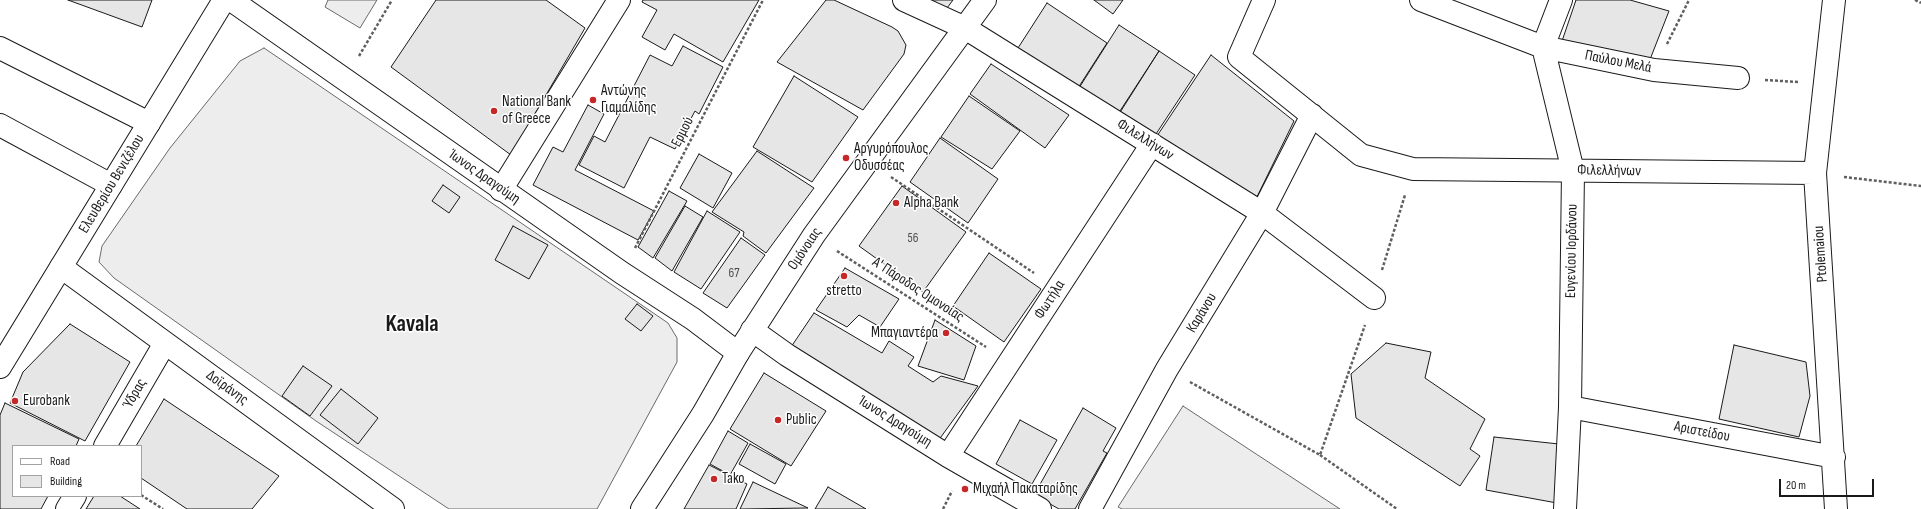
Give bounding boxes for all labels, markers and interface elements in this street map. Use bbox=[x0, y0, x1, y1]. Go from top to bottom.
street label: Παύλου Μελά bbox=[1583, 47, 1653, 77]
place label: Αντώνης Γιαμαλίδης bbox=[601, 82, 656, 117]
place label: National Bank of Greece bbox=[502, 93, 571, 128]
marker: Αντώνης Γιαμαλίδης bbox=[588, 95, 598, 105]
marker: National Bank of Greece bbox=[489, 106, 499, 116]
street label: Ερμού bbox=[668, 114, 698, 150]
street label: Φιλελλήνων bbox=[1113, 115, 1177, 165]
street label: Ελευθερίου Βενιζέλου bbox=[75, 131, 149, 237]
place label: Αργυρόπουλος Οδυσσέας bbox=[854, 140, 928, 175]
street label: Ίωνος Δραγούμη bbox=[445, 146, 523, 208]
marker: Αργυρόπουλος Οδυσσέας bbox=[841, 153, 851, 163]
street label: Φιλελλήνων bbox=[1577, 161, 1641, 181]
place label: Alpha Bank bbox=[904, 194, 959, 212]
marker: Alpha Bank bbox=[891, 198, 901, 208]
street label: Ευγενίου Ιορδάνου bbox=[1562, 204, 1582, 298]
street label: Ομόνοιας bbox=[784, 224, 826, 274]
street label: Ptolemaiou bbox=[1810, 225, 1832, 283]
house number: 56 bbox=[908, 231, 918, 247]
street label: Α' Πάροδος Ομονοίας bbox=[869, 254, 967, 326]
house number: 67 bbox=[729, 266, 739, 282]
marker: stretto bbox=[839, 271, 849, 281]
street label: Φωτήλα bbox=[1031, 277, 1069, 323]
place label: stretto bbox=[826, 282, 862, 300]
street label: Καράνου bbox=[1183, 290, 1221, 336]
district label: Kavala bbox=[385, 311, 439, 339]
place label: Μπαγιαντέρα bbox=[871, 324, 938, 342]
marker: Μπαγιαντέρα bbox=[941, 328, 951, 338]
street label: Δοϊράνης bbox=[202, 367, 252, 409]
street label: Ύδρας bbox=[119, 376, 151, 412]
place label: Eurobank bbox=[23, 392, 70, 410]
street label: Ίωνος Δραγούμη bbox=[855, 392, 935, 452]
marker: Eurobank bbox=[10, 396, 20, 406]
place label: Public bbox=[786, 411, 817, 429]
marker: Public bbox=[773, 415, 783, 425]
street label: Αριστείδου bbox=[1673, 418, 1731, 446]
legend bbox=[12, 445, 142, 497]
text: Road bbox=[50, 454, 70, 469]
place label: Tako bbox=[722, 470, 745, 488]
scale bar bbox=[1781, 471, 1876, 497]
text: Building bbox=[50, 474, 82, 489]
marker: Tako bbox=[709, 474, 719, 484]
text: 20 m bbox=[1786, 478, 1806, 493]
place label: Μιχαήλ Πακαταρίδης bbox=[973, 480, 1078, 498]
marker: Μιχαήλ Πακαταρίδης bbox=[960, 484, 970, 494]

